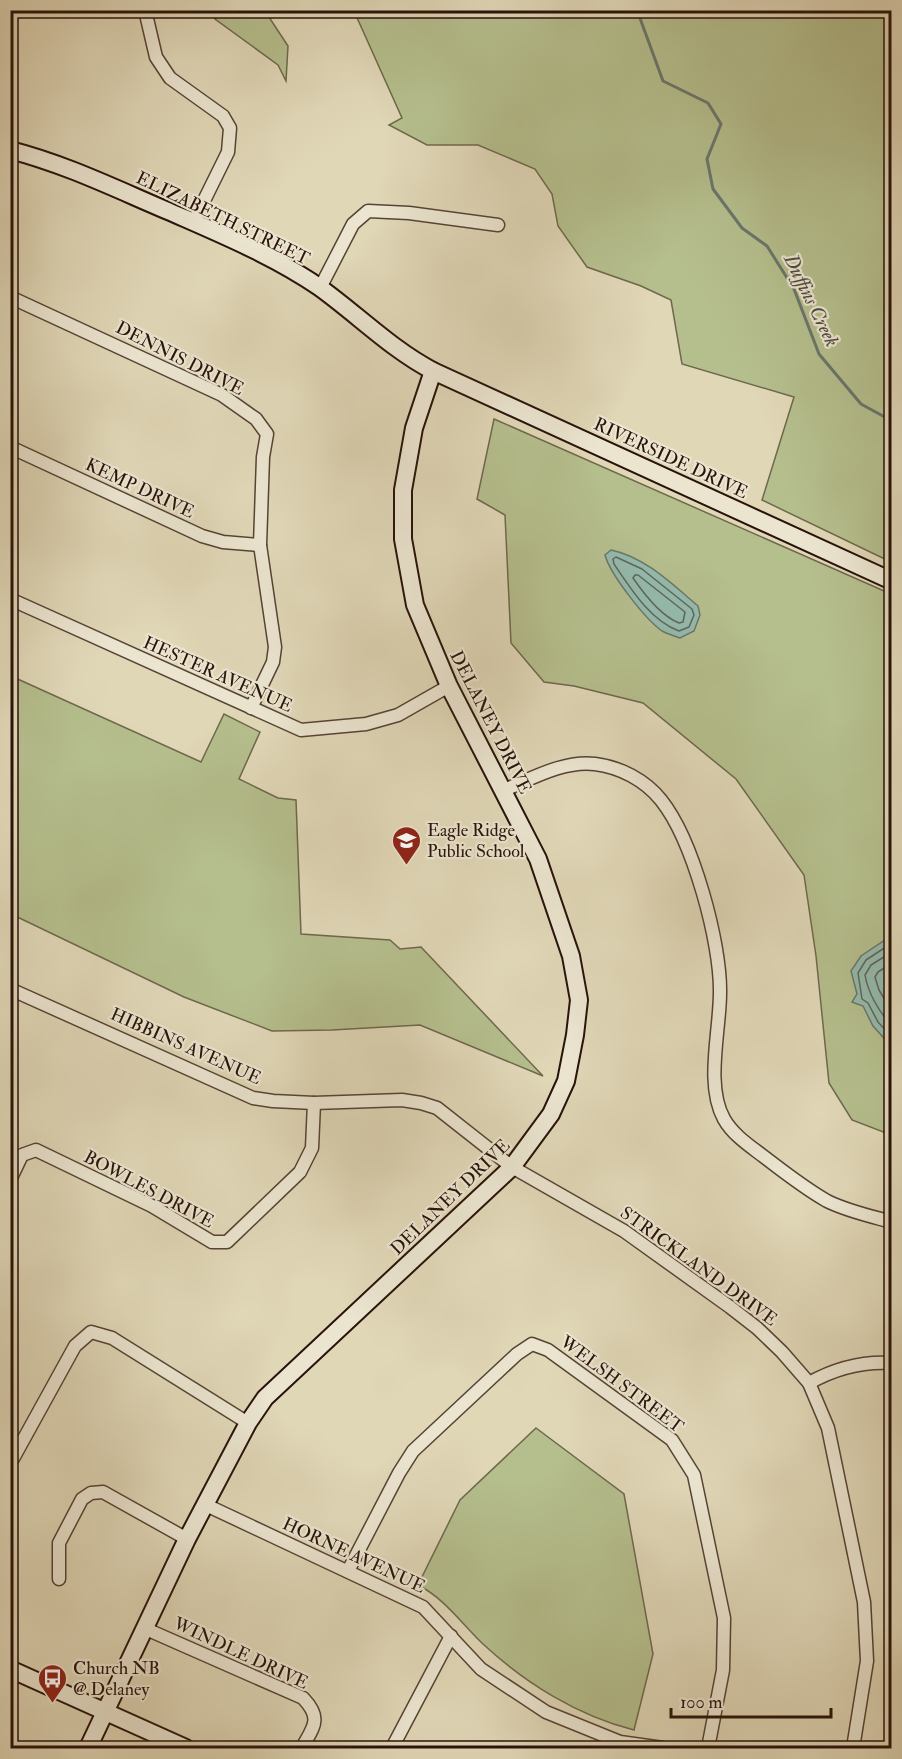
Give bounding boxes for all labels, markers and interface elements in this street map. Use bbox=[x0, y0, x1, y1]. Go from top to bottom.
street label: ELIZABETH STREET bbox=[132, 166, 314, 271]
water label: Duffins Creek bbox=[778, 249, 845, 351]
street label: DENNIS DRIVE bbox=[112, 316, 248, 401]
street label: RIVERSIDE DRIVE bbox=[590, 413, 752, 504]
street label: KEMP DRIVE bbox=[82, 453, 198, 524]
street label: HESTER AVENUE bbox=[140, 631, 296, 718]
street label: DELANEY DRIVE bbox=[444, 647, 537, 798]
place label: Eagle Ridge Public School bbox=[427, 819, 525, 863]
school or university icon: Eagle Ridge Public School bbox=[390, 824, 422, 866]
street label: HIBBINS AVENUE bbox=[107, 1003, 265, 1090]
street label: DELANEY DRIVE bbox=[386, 1134, 515, 1260]
street label: BOWLES DRIVE bbox=[80, 1145, 218, 1233]
street label: STRICKLAND DRIVE bbox=[616, 1202, 782, 1331]
street label: WELSH STREET bbox=[555, 1330, 688, 1439]
street label: HORNE AVENUE bbox=[279, 1512, 429, 1599]
street label: WINDLE DRIVE bbox=[169, 1612, 312, 1695]
place label: Church NB @ Delaney bbox=[73, 1657, 160, 1701]
bus stop icon: Church NB @ Delaney bbox=[36, 1662, 68, 1704]
scale bar bbox=[671, 1681, 832, 1719]
text: 100 m bbox=[680, 1691, 723, 1714]

